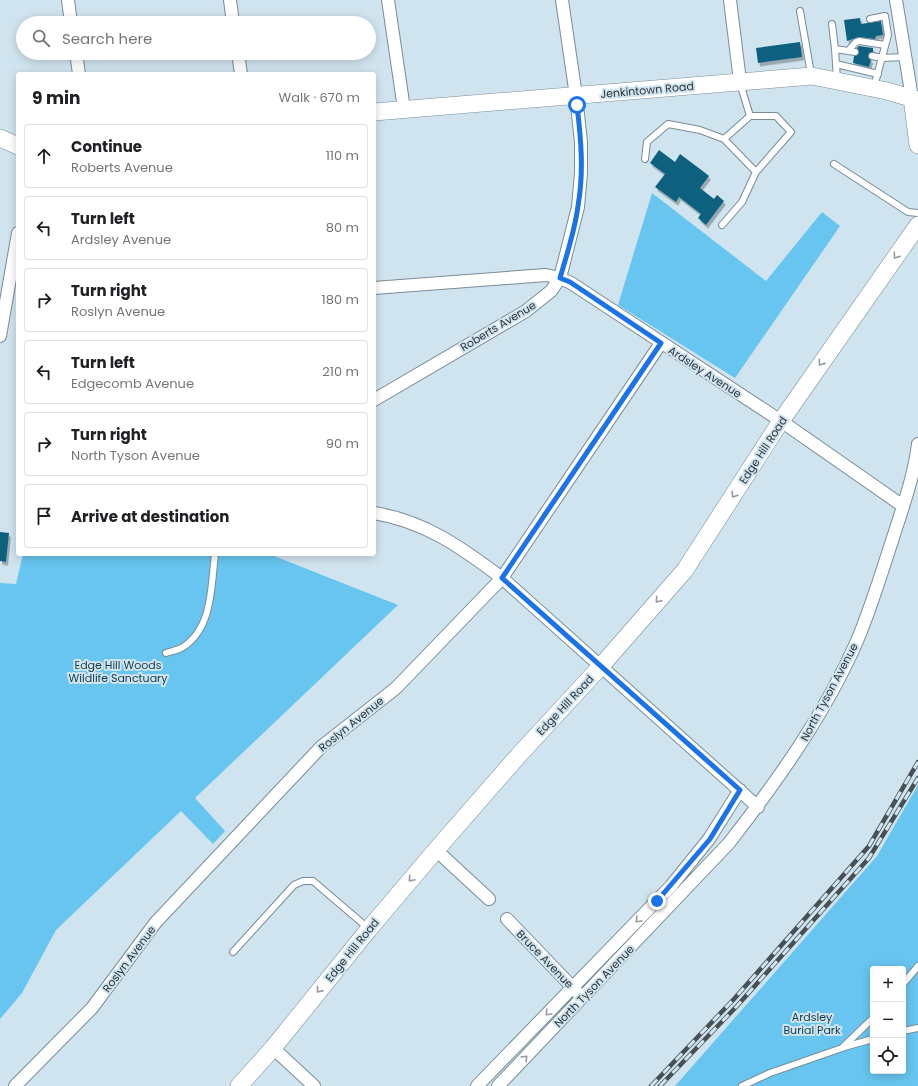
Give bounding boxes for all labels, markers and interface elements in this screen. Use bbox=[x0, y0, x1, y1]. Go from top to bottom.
search box bbox=[16, 16, 376, 60]
icon: search bbox=[30, 27, 52, 49]
text: Search here bbox=[62, 28, 152, 49]
street label: Jenkintown Road bbox=[600, 78, 694, 102]
text: 9 min bbox=[32, 86, 81, 110]
text: Walk · 670 m bbox=[279, 88, 360, 107]
route start bbox=[568, 96, 586, 114]
text: Continue bbox=[71, 136, 142, 157]
icon: ahead bbox=[33, 145, 55, 167]
text: 110 m bbox=[326, 146, 359, 165]
text: Roberts Avenue bbox=[71, 158, 173, 177]
text: Turn left bbox=[71, 208, 135, 229]
icon: left bbox=[33, 217, 55, 239]
text: 80 m bbox=[326, 218, 359, 237]
text: Ardsley Avenue bbox=[71, 230, 171, 249]
one-way arrow bbox=[894, 252, 901, 259]
text: Turn right bbox=[71, 280, 147, 301]
icon: right bbox=[33, 289, 55, 311]
text: 180 m bbox=[322, 290, 359, 309]
street label: Roberts Avenue bbox=[457, 297, 539, 355]
text: Roslyn Avenue bbox=[71, 302, 165, 321]
street label: Ardsley Avenue bbox=[665, 342, 745, 402]
text: Turn left bbox=[71, 352, 135, 373]
one-way arrow bbox=[819, 359, 826, 366]
icon: left bbox=[33, 361, 55, 383]
text: 210 m bbox=[322, 362, 359, 381]
text: Edgecomb Avenue bbox=[71, 374, 194, 393]
street label: Edge Hill Road bbox=[735, 413, 791, 487]
text: Turn right bbox=[71, 424, 147, 445]
icon: right bbox=[33, 433, 55, 455]
text: 90 m bbox=[326, 434, 359, 453]
text: North Tyson Avenue bbox=[71, 446, 200, 465]
one-way arrow bbox=[731, 490, 738, 497]
icon: arrive bbox=[33, 505, 55, 527]
text: Arrive at destination bbox=[71, 506, 229, 527]
one-way arrow bbox=[656, 596, 663, 603]
street label: North Tyson Avenue bbox=[796, 640, 862, 744]
park label: Edge Hill Woods Wildlife Sanctuary bbox=[69, 657, 168, 686]
street label: Edge Hill Road bbox=[533, 671, 597, 739]
street label: Roslyn Avenue bbox=[315, 693, 387, 755]
one-way arrow bbox=[409, 875, 416, 882]
route end bbox=[648, 892, 666, 910]
street label: Edge Hill Road bbox=[321, 915, 383, 985]
one-way arrow bbox=[635, 915, 643, 923]
street label: Roslyn Avenue bbox=[99, 922, 159, 996]
street label: Bruce Avenue bbox=[513, 926, 577, 992]
street label: North Tyson Avenue bbox=[550, 941, 638, 1031]
map controls bbox=[870, 966, 906, 1074]
button: + bbox=[870, 966, 906, 1002]
one-way arrow bbox=[317, 986, 324, 993]
button: − bbox=[870, 1002, 906, 1038]
one-way arrow bbox=[545, 1008, 553, 1016]
park label: Ardsley Burial Park bbox=[783, 1009, 841, 1038]
button: locate bbox=[870, 1038, 906, 1074]
one-way arrow bbox=[520, 1055, 528, 1063]

